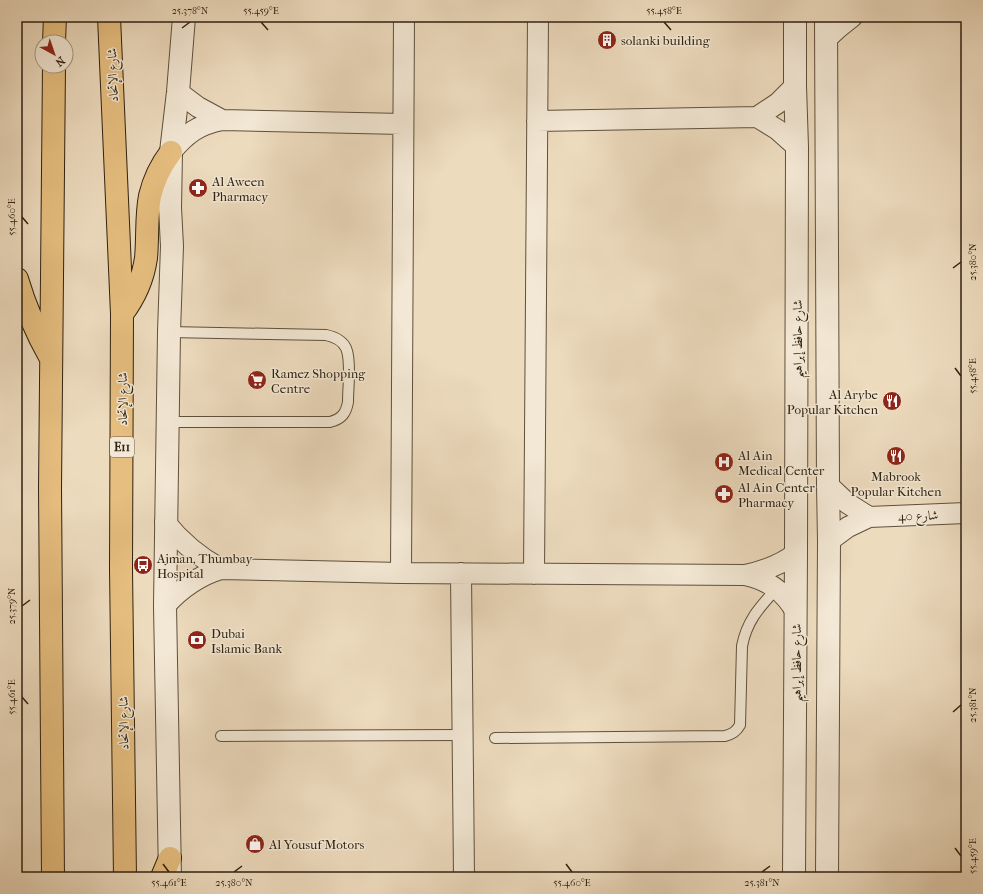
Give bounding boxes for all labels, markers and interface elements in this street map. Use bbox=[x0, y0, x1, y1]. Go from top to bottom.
text: 25.378°N bbox=[172, 5, 209, 17]
text: 55.459°E bbox=[243, 5, 279, 17]
text: 55.458°E bbox=[646, 5, 682, 17]
building icon: solanki building bbox=[596, 29, 618, 51]
place label: solanki building bbox=[621, 33, 711, 48]
north arrow bbox=[34, 34, 74, 74]
street label: شارع الإتحاد bbox=[104, 48, 125, 102]
text: N bbox=[52, 54, 67, 69]
place label: Al Aween Pharmacy bbox=[211, 174, 269, 204]
pharmacy icon: Al Aween Pharmacy bbox=[187, 177, 209, 199]
text: 55.460°E bbox=[6, 198, 18, 236]
text: 25.380°N bbox=[967, 243, 979, 281]
street label: شارع حافظ إبراهيم bbox=[790, 300, 811, 378]
text: 55.458°E bbox=[967, 358, 979, 394]
place label: Ramez Shopping Centre bbox=[271, 366, 366, 396]
supermarket icon: Ramez Shopping Centre bbox=[246, 369, 268, 391]
street label: شارع الإتحاد bbox=[115, 372, 134, 426]
place label: Al Arybe Popular Kitchen bbox=[787, 387, 879, 417]
restaurant icon: Al Arybe Popular Kitchen bbox=[881, 390, 903, 412]
road number: E11 bbox=[110, 437, 134, 457]
restaurant icon: Mabrook Popular Kitchen bbox=[885, 445, 907, 467]
place label: Al Ain Medical Center bbox=[737, 448, 825, 478]
hospital icon: Al Ain Medical Center bbox=[713, 451, 735, 473]
place label: Mabrook Popular Kitchen bbox=[850, 469, 942, 499]
place label: Al Ain Center Pharmacy bbox=[737, 480, 815, 510]
pharmacy icon: Al Ain Center Pharmacy bbox=[713, 483, 735, 505]
street label: شارع 40 bbox=[898, 507, 939, 528]
place label: Ajman, Thumbay Hospital bbox=[156, 551, 253, 581]
bus stop icon: Ajman, Thumbay Hospital bbox=[132, 554, 154, 576]
text: 25.379°N bbox=[6, 587, 18, 624]
street label: شارع حافظ إبراهيم bbox=[789, 624, 810, 702]
place label: Dubai Islamic Bank bbox=[211, 626, 283, 656]
bank icon: Dubai Islamic Bank bbox=[186, 629, 208, 651]
text: 55.461°E bbox=[6, 679, 18, 715]
text: 25.381°N bbox=[967, 687, 979, 723]
street label: شارع الإتحاد bbox=[116, 696, 135, 750]
shop icon: Al Yousuf Motors bbox=[244, 833, 266, 855]
place label: Al Yousuf Motors bbox=[268, 837, 364, 852]
text: 55.459°E bbox=[967, 838, 979, 874]
text: 55.461°E bbox=[151, 877, 187, 889]
text: 25.380°N bbox=[215, 877, 253, 889]
text: 55.460°E bbox=[553, 877, 591, 889]
text: 25.381°N bbox=[744, 877, 780, 889]

